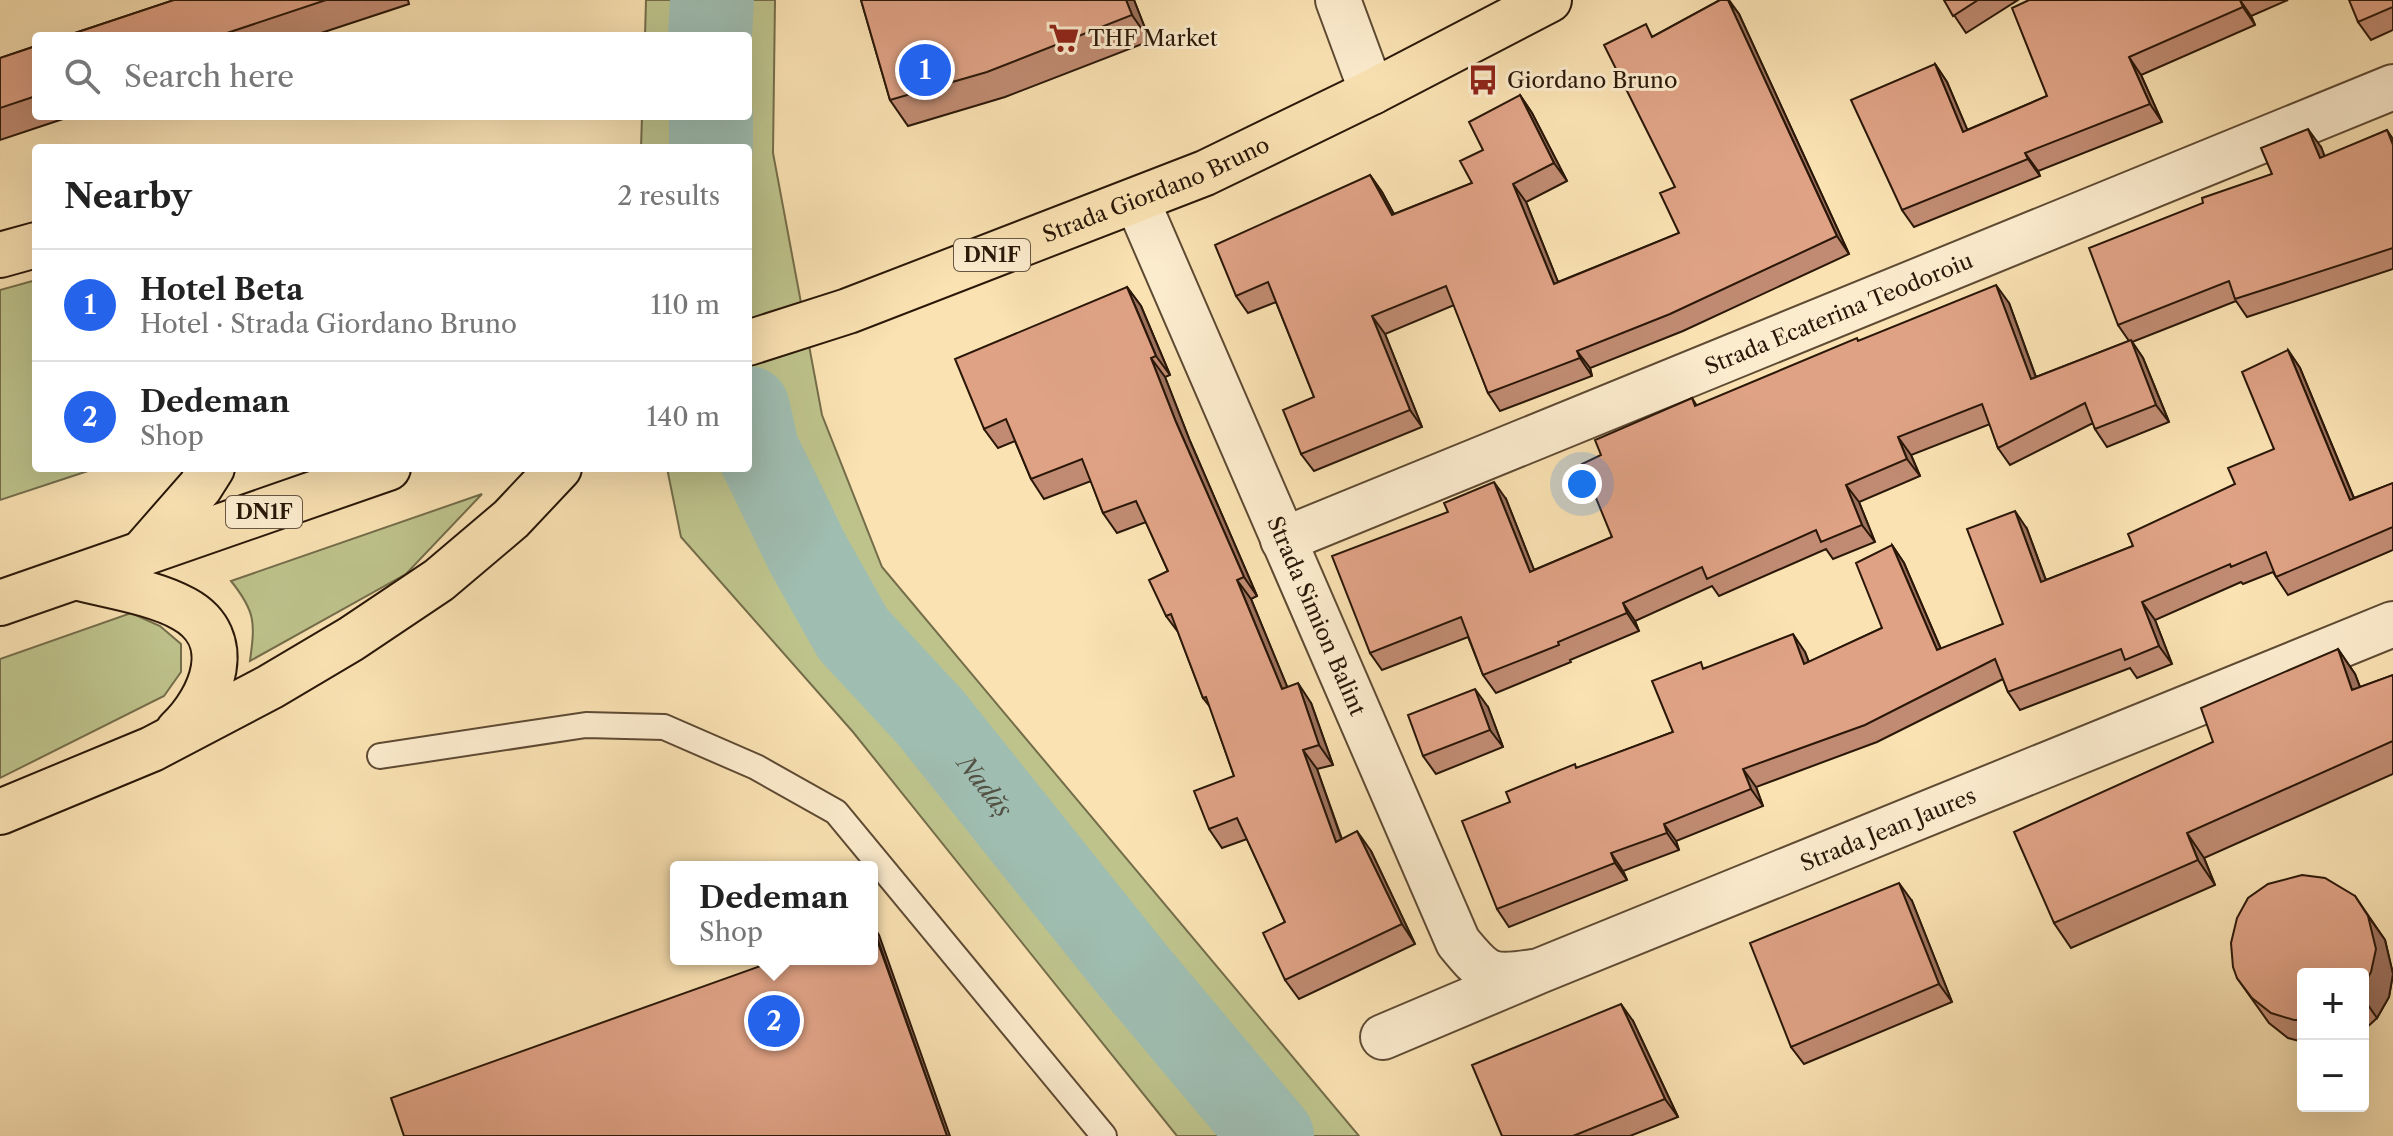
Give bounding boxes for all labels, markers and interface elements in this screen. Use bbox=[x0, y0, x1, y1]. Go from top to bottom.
supermarket icon: THF Market bbox=[1047, 21, 1081, 55]
place label: THF Market bbox=[1088, 25, 1218, 52]
search box bbox=[32, 32, 752, 120]
pin: 1 bbox=[899, 40, 951, 100]
icon: search bbox=[60, 54, 104, 98]
text: Search here bbox=[124, 58, 294, 95]
bus stop icon: Giordano Bruno bbox=[1466, 63, 1500, 97]
place label: Giordano Bruno bbox=[1507, 67, 1677, 94]
street label: Strada Giordano Bruno bbox=[1039, 130, 1274, 248]
text: Nearby bbox=[64, 175, 192, 217]
text: 2 results bbox=[617, 180, 720, 212]
road number: DN1F bbox=[954, 239, 1030, 271]
street label: Strada Ecaterina Teodoroiu bbox=[1701, 247, 1977, 380]
text: Hotel Beta bbox=[140, 271, 304, 308]
text: 1 bbox=[84, 289, 96, 321]
text: 110 m bbox=[651, 289, 720, 321]
text: Hotel · Strada Giordano Bruno bbox=[140, 308, 517, 340]
text: Dedeman bbox=[140, 383, 290, 420]
text: 2 bbox=[82, 401, 98, 433]
text: 140 m bbox=[646, 401, 720, 433]
text: Shop bbox=[140, 420, 204, 452]
your location bbox=[1562, 464, 1602, 504]
road number: DN1F bbox=[226, 496, 302, 528]
street label: Strada Simion Balint bbox=[1262, 512, 1372, 720]
water label: Nadăș bbox=[950, 748, 1019, 824]
street label: Strada Jean Jaures bbox=[1796, 782, 1980, 877]
popup bbox=[670, 861, 878, 965]
text: Dedeman bbox=[699, 879, 849, 916]
text: Shop bbox=[699, 916, 763, 948]
map controls bbox=[2297, 968, 2369, 1112]
button: + bbox=[2297, 968, 2369, 1040]
pin: 2 bbox=[748, 991, 800, 1051]
button: − bbox=[2297, 1040, 2369, 1112]

